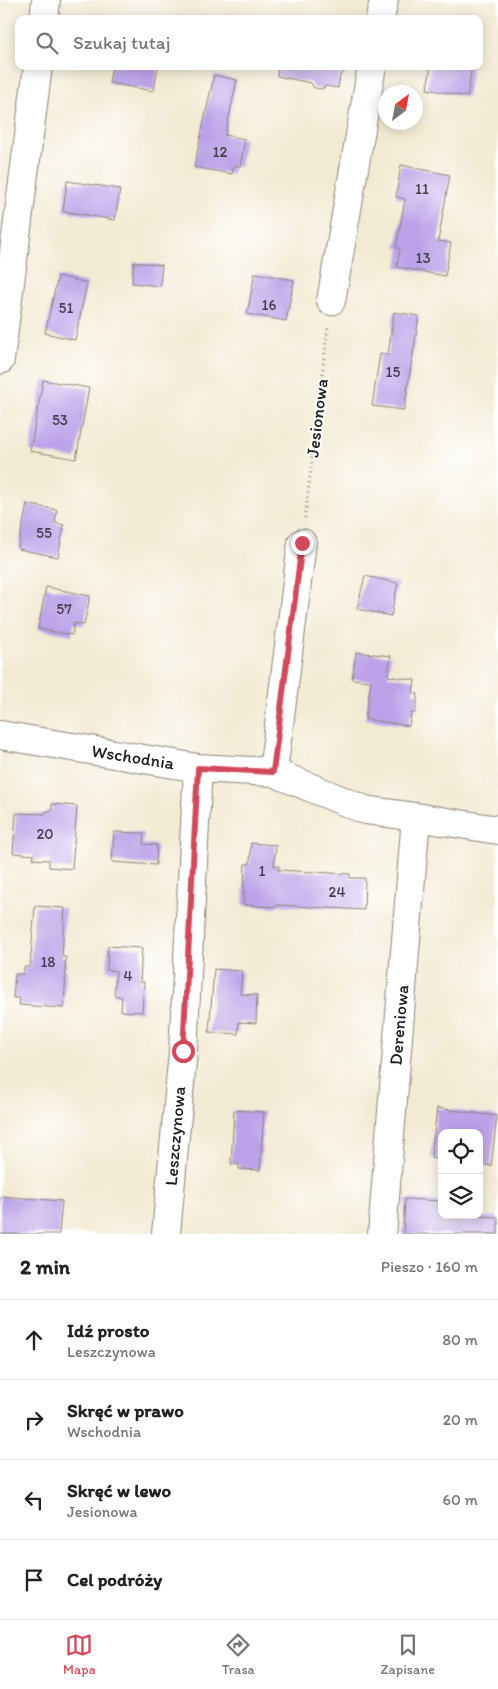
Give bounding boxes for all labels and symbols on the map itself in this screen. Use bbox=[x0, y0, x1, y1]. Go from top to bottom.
north arrow bbox=[378, 85, 423, 130]
house number: 12 bbox=[213, 143, 228, 161]
house number: 11 bbox=[415, 180, 429, 198]
house number: 13 bbox=[415, 249, 431, 267]
house number: 16 bbox=[262, 296, 277, 314]
house number: 51 bbox=[59, 299, 73, 317]
house number: 15 bbox=[386, 363, 401, 381]
street label: Jesionowa bbox=[301, 377, 333, 459]
house number: 53 bbox=[52, 411, 68, 429]
house number: 55 bbox=[36, 524, 52, 542]
route end bbox=[291, 532, 314, 555]
house number: 57 bbox=[56, 600, 72, 618]
street label: Wschodnia bbox=[90, 740, 177, 775]
house number: 20 bbox=[36, 825, 54, 843]
house number: 1 bbox=[259, 862, 266, 880]
house number: 24 bbox=[329, 883, 345, 901]
house number: 18 bbox=[40, 953, 56, 971]
house number: 4 bbox=[123, 967, 133, 985]
street label: Dereniowa bbox=[385, 984, 413, 1066]
route start bbox=[172, 1040, 195, 1063]
street label: Leszczynowa bbox=[160, 1085, 190, 1187]

